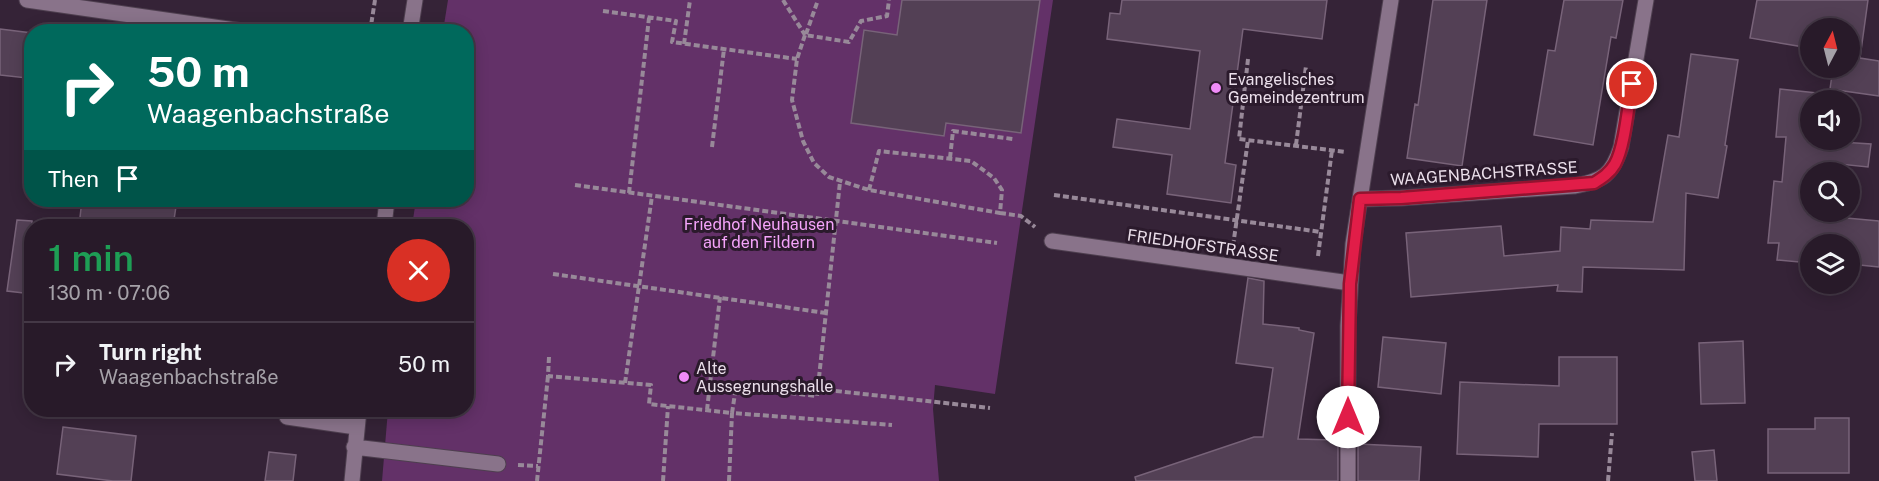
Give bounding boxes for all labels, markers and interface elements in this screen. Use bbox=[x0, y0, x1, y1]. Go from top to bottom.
north arrow bbox=[1800, 18, 1860, 78]
map controls bbox=[1800, 18, 1860, 294]
text: 50 m bbox=[147, 47, 250, 96]
icon: right bbox=[48, 48, 126, 126]
pin bbox=[1606, 58, 1657, 109]
icon: arrive bbox=[1615, 67, 1648, 100]
place label: Evangelisches Gemeindezentrum bbox=[1228, 70, 1365, 107]
marker: Evangelisches Gemeindezentrum bbox=[1209, 81, 1223, 95]
button: sound bbox=[1800, 90, 1860, 150]
text: Waagenbachstraße bbox=[147, 97, 389, 129]
street label: WAAGENBACHSTRASSE bbox=[1390, 157, 1578, 190]
icon: arrive bbox=[111, 162, 144, 195]
button: search bbox=[1800, 162, 1860, 222]
text: Then bbox=[48, 166, 99, 192]
park label: Friedhof Neuhausen auf den Fildern bbox=[684, 215, 834, 252]
street label: FRIEDHOFSTRASSE bbox=[1126, 225, 1280, 266]
button: layers bbox=[1800, 234, 1860, 294]
text: 1 min bbox=[48, 237, 134, 279]
button: close bbox=[387, 239, 450, 302]
text: 130 m · 07:06 bbox=[48, 281, 170, 305]
text: Turn right bbox=[99, 339, 202, 365]
icon: right bbox=[48, 348, 81, 381]
text: 50 m bbox=[398, 351, 450, 377]
place label: Alte Aussegnungshalle bbox=[696, 359, 833, 396]
text: Waagenbachstraße bbox=[99, 365, 279, 389]
marker: Alte Aussegnungshalle bbox=[677, 370, 691, 384]
position arrow bbox=[1316, 385, 1380, 449]

